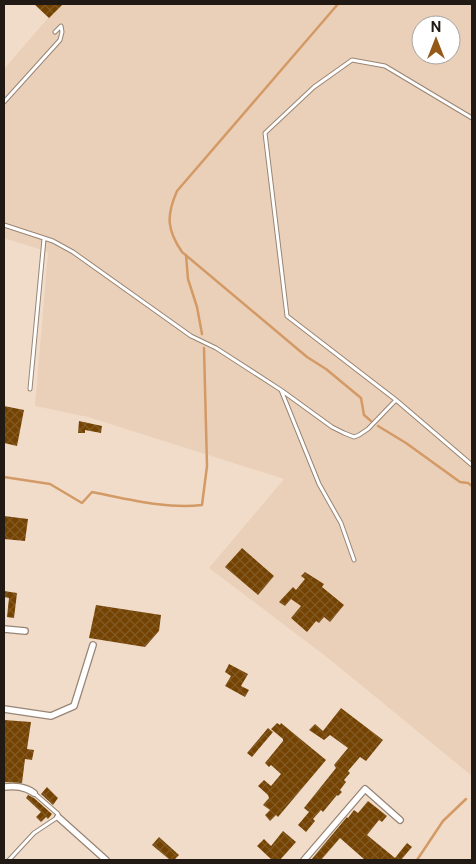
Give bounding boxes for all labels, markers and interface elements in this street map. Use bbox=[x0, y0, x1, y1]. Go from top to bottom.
north arrow bbox=[411, 15, 461, 65]
text: N bbox=[431, 19, 441, 35]

